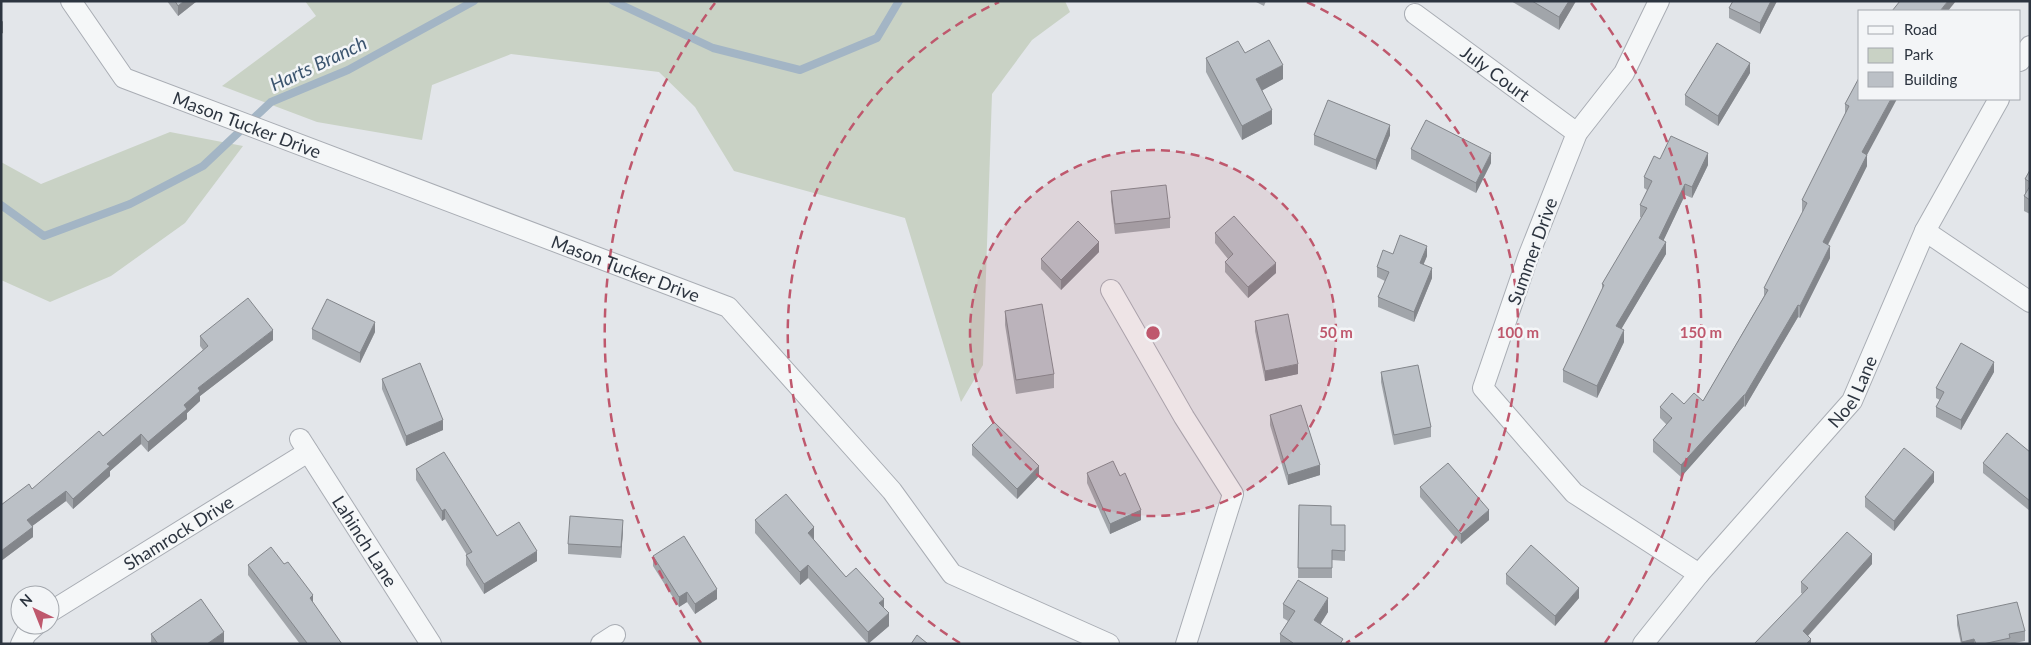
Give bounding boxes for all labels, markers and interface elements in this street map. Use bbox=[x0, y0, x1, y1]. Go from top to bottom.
legend bbox=[1858, 10, 2021, 100]
text: Road bbox=[1904, 20, 1937, 38]
water label: Harts Branch bbox=[266, 31, 370, 95]
street label: July Court bbox=[1457, 41, 1535, 106]
text: Park bbox=[1904, 45, 1934, 63]
text: Building bbox=[1904, 70, 1957, 88]
street label: Mason Tucker Drive bbox=[170, 87, 324, 163]
street label: Summer Drive bbox=[1502, 194, 1562, 308]
street label: Mason Tucker Drive bbox=[548, 230, 703, 306]
text: 50 m bbox=[1319, 323, 1353, 341]
text: 100 m bbox=[1497, 323, 1539, 341]
text: 150 m bbox=[1680, 323, 1722, 341]
centre of rings bbox=[1144, 324, 1162, 342]
street label: Noel Lane bbox=[1823, 352, 1881, 432]
street label: Shamrock Drive bbox=[119, 490, 237, 575]
street label: Lahinch Lane bbox=[328, 491, 402, 591]
north arrow bbox=[10, 585, 60, 635]
text: N bbox=[16, 590, 36, 610]

